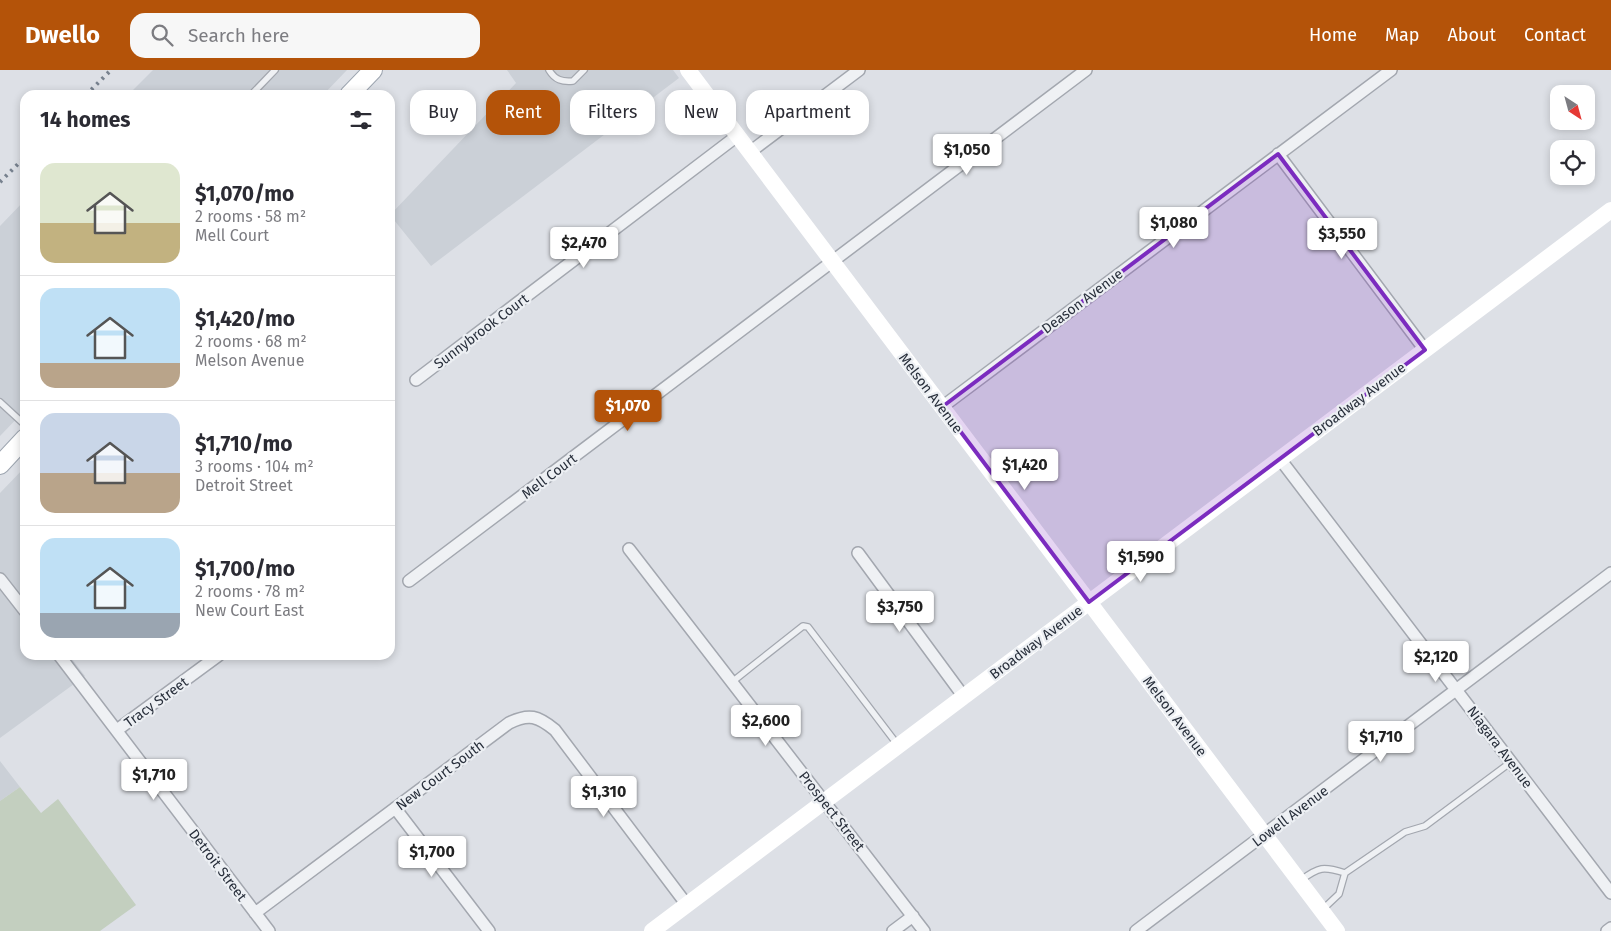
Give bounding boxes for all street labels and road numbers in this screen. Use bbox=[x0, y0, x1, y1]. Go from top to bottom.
street label: Deason Avenue bbox=[1038, 265, 1126, 337]
street label: Sunnybrook Court bbox=[431, 290, 533, 372]
street label: Melson Avenue bbox=[895, 350, 966, 437]
street label: Broadway Avenue bbox=[1310, 359, 1409, 440]
street label: Mell Court bbox=[518, 450, 581, 503]
street label: Broadway Avenue bbox=[987, 602, 1086, 683]
street label: Tracy Street bbox=[121, 673, 192, 731]
street label: Melson Avenue bbox=[1139, 673, 1210, 760]
street label: Niagara Avenue bbox=[1463, 703, 1536, 792]
street label: New Court South bbox=[393, 737, 488, 814]
street label: Prospect Street bbox=[795, 768, 869, 855]
street label: Lowell Avenue bbox=[1249, 782, 1332, 851]
street label: Detroit Street bbox=[185, 826, 251, 905]

